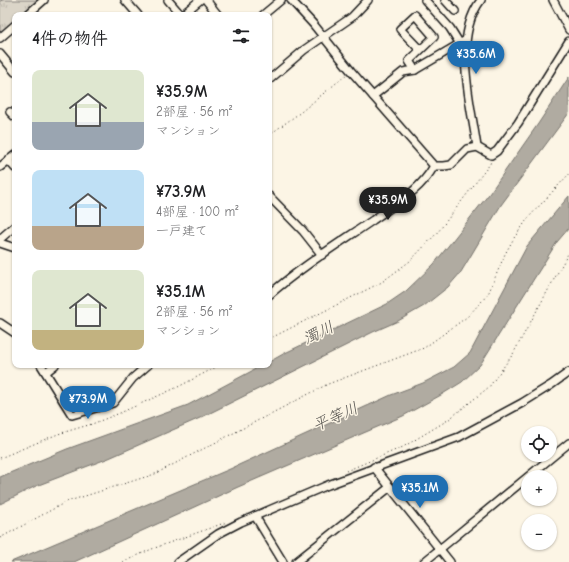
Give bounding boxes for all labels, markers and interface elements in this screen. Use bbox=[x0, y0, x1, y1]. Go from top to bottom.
icon: filters bbox=[230, 25, 252, 47]
text: 4件の物件 bbox=[32, 29, 108, 48]
pin: ¥35.6M bbox=[443, 41, 509, 75]
text: ¥35.6M bbox=[456, 46, 496, 61]
text: ¥35.9M bbox=[156, 82, 207, 101]
icon: home bbox=[64, 86, 112, 134]
text: 2部屋 · 56 m² bbox=[156, 104, 232, 119]
text: マンション bbox=[156, 123, 220, 138]
text: ¥73.9M bbox=[156, 182, 206, 201]
icon: home bbox=[64, 186, 112, 234]
pin: ¥35.9M bbox=[355, 187, 421, 221]
text: ¥35.9M bbox=[368, 192, 408, 207]
text: 4部屋 · 100 m² bbox=[156, 204, 239, 219]
text: 一戸建て bbox=[156, 223, 208, 238]
text: ¥35.1M bbox=[156, 282, 205, 301]
icon: home bbox=[64, 286, 112, 334]
text: 2部屋 · 56 m² bbox=[156, 304, 232, 319]
water label: 濁川 bbox=[300, 318, 337, 348]
text: マンション bbox=[156, 323, 220, 338]
pin: ¥73.9M bbox=[55, 386, 121, 420]
text: ¥73.9M bbox=[69, 391, 107, 406]
water label: 平等川 bbox=[310, 399, 361, 435]
map controls bbox=[521, 426, 557, 550]
button: locate bbox=[521, 426, 557, 462]
button: + bbox=[521, 470, 557, 506]
pin: ¥35.1M bbox=[387, 475, 453, 509]
text: ¥35.1M bbox=[401, 480, 439, 495]
button: − bbox=[521, 514, 557, 550]

